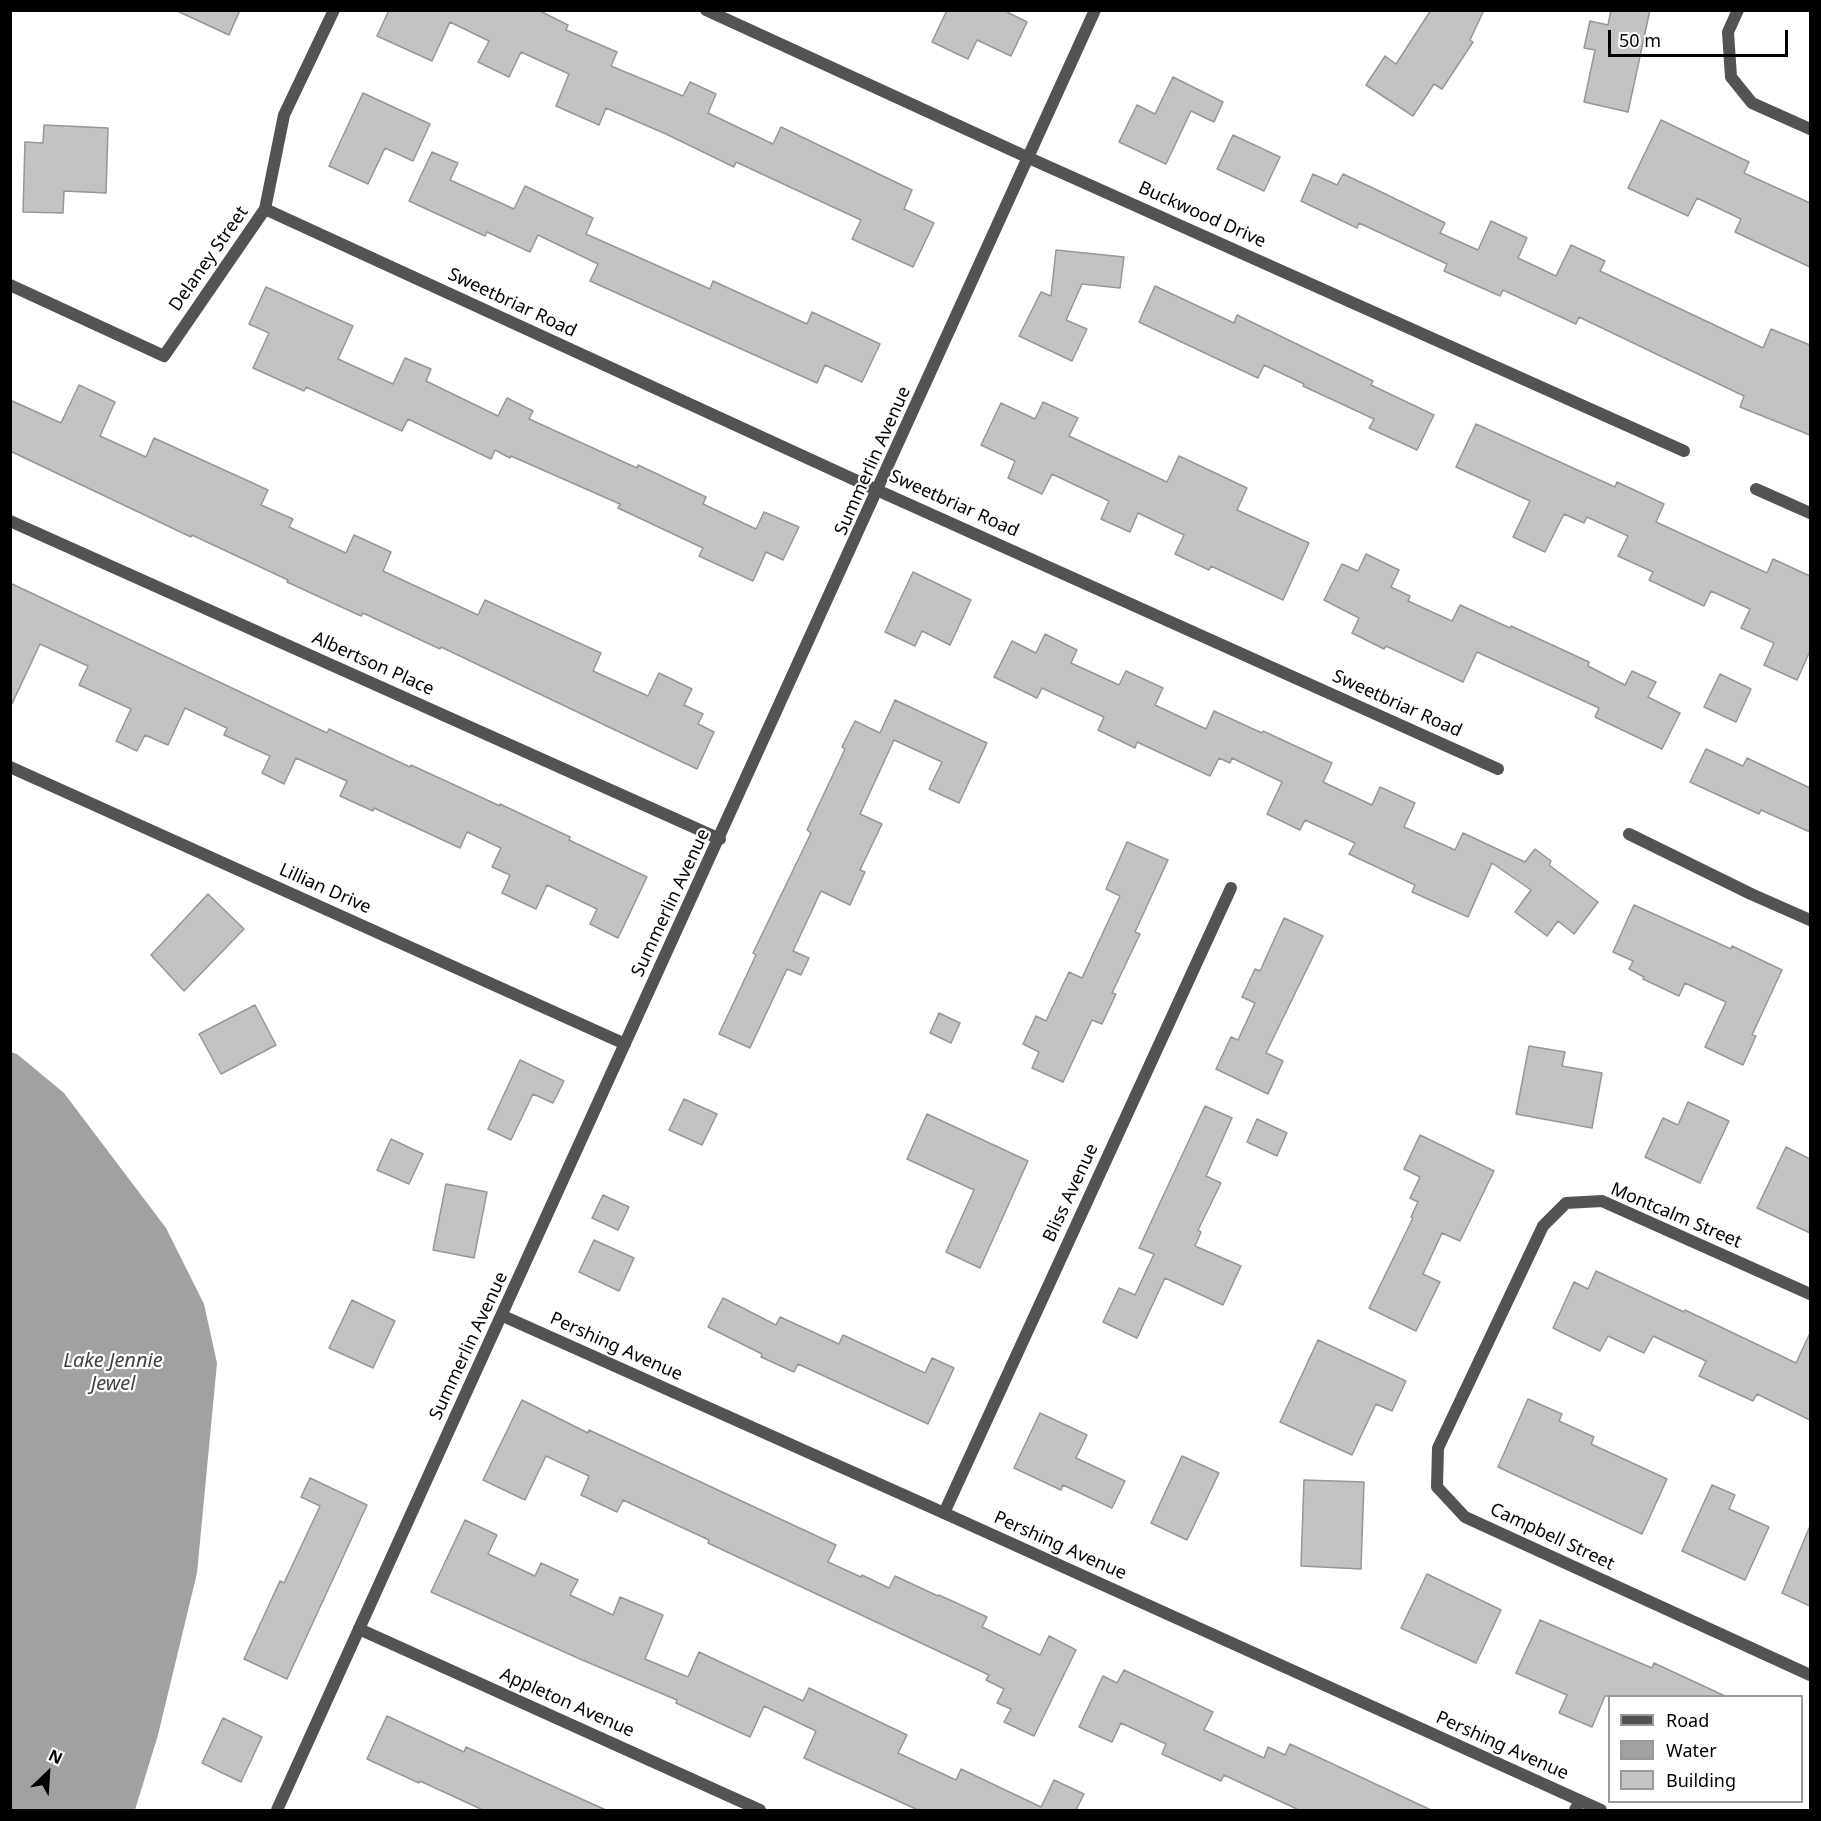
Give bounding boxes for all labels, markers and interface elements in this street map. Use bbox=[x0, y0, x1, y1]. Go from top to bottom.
scale bar bbox=[1611, 18, 1791, 56]
text: 50 m bbox=[1619, 28, 1661, 52]
street label: Buckwood Drive bbox=[1135, 177, 1269, 253]
street label: Delaney Street bbox=[165, 202, 253, 316]
street label: Sweetbriar Road bbox=[444, 264, 580, 342]
street label: Summerlin Avenue bbox=[830, 383, 916, 539]
street label: Sweetbriar Road bbox=[886, 466, 1022, 542]
street label: Albertson Place bbox=[309, 627, 437, 701]
street label: Sweetbriar Road bbox=[1329, 666, 1465, 742]
street label: Summerlin Avenue bbox=[627, 826, 715, 980]
street label: Lillian Drive bbox=[276, 859, 374, 919]
street label: Bliss Avenue bbox=[1039, 1140, 1103, 1246]
street label: Montcalm Street bbox=[1607, 1179, 1745, 1253]
street label: Summerlin Avenue bbox=[425, 1269, 513, 1423]
street label: Pershing Avenue bbox=[546, 1308, 686, 1386]
water label: Lake Jennie Jewel bbox=[63, 1349, 163, 1396]
street label: Campbell Street bbox=[1486, 1499, 1618, 1575]
street label: Pershing Avenue bbox=[990, 1507, 1130, 1585]
street label: Appleton Avenue bbox=[496, 1664, 638, 1742]
legend bbox=[1608, 1695, 1803, 1803]
street label: Pershing Avenue bbox=[1432, 1707, 1572, 1785]
text: Road bbox=[1666, 1708, 1709, 1732]
text: Water bbox=[1666, 1738, 1717, 1762]
north arrow bbox=[18, 1743, 78, 1803]
text: N bbox=[45, 1744, 66, 1769]
text: Building bbox=[1666, 1768, 1736, 1792]

